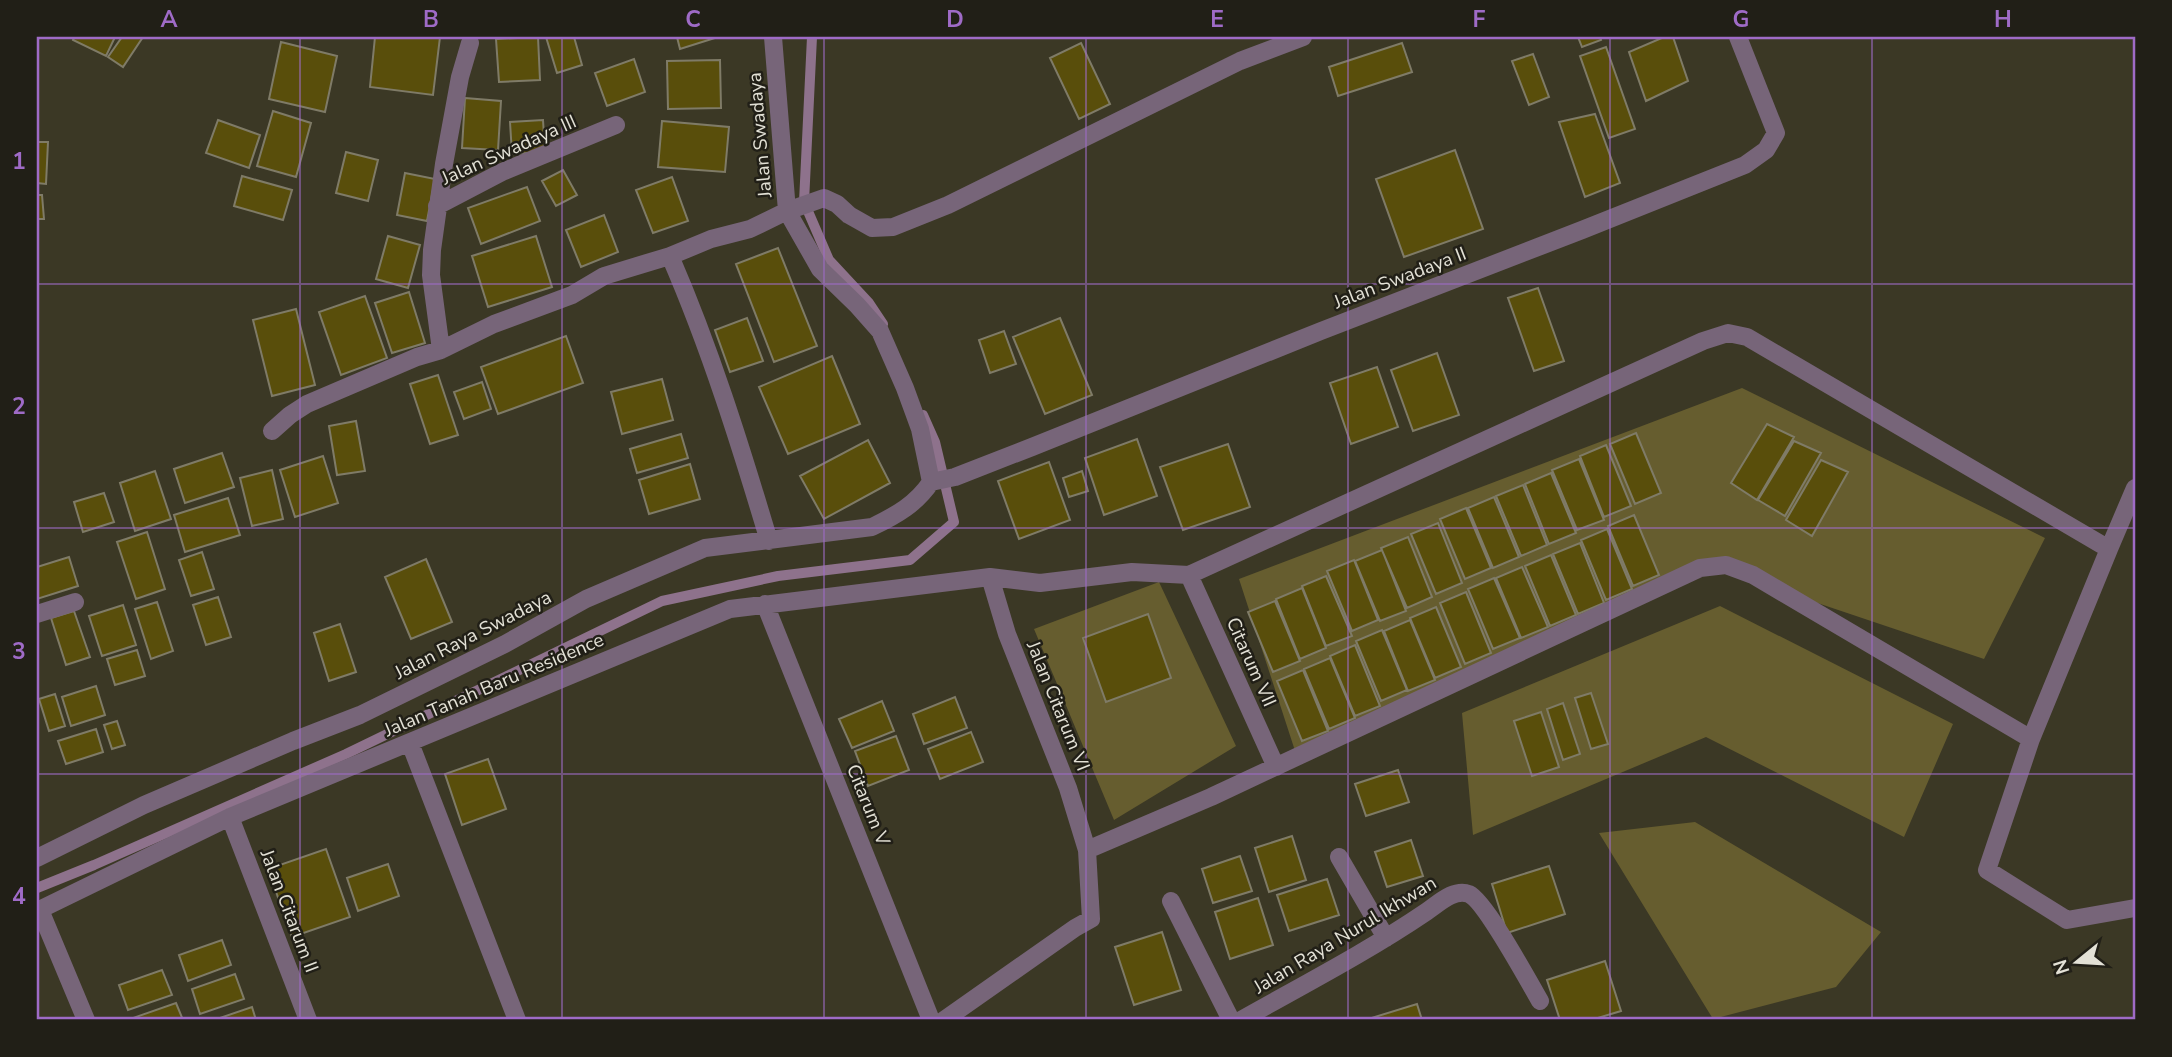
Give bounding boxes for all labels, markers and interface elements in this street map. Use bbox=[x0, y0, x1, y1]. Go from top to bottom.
text: A bbox=[160, 4, 178, 35]
text: B bbox=[423, 4, 439, 35]
text: C bbox=[685, 4, 701, 35]
text: D bbox=[946, 4, 964, 35]
text: E bbox=[1210, 4, 1224, 35]
text: F bbox=[1473, 4, 1486, 35]
text: G bbox=[1733, 4, 1749, 35]
text: H bbox=[1994, 4, 2012, 35]
street label: Jalan Swadaya bbox=[742, 71, 779, 200]
street label: Jalan Swadaya III bbox=[436, 109, 581, 192]
text: 1 bbox=[12, 146, 26, 177]
street label: Jalan Swadaya II bbox=[1329, 241, 1470, 316]
text: 2 bbox=[12, 391, 26, 422]
street label: Jalan Raya Swadaya bbox=[389, 584, 556, 686]
street label: Citarum VII bbox=[1220, 613, 1282, 711]
street label: Jalan Tanah Baru Residence bbox=[379, 627, 608, 744]
text: 3 bbox=[12, 636, 26, 667]
street label: Jalan Citarum VI bbox=[1020, 636, 1096, 775]
street label: Citarum V bbox=[840, 760, 896, 850]
street label: Jalan Citarum II bbox=[253, 845, 324, 976]
street label: Jalan Raya Nurul Ikhwan bbox=[1248, 870, 1441, 1001]
text: 4 bbox=[12, 881, 26, 912]
north arrow bbox=[2042, 928, 2112, 998]
text: N bbox=[2047, 956, 2076, 978]

